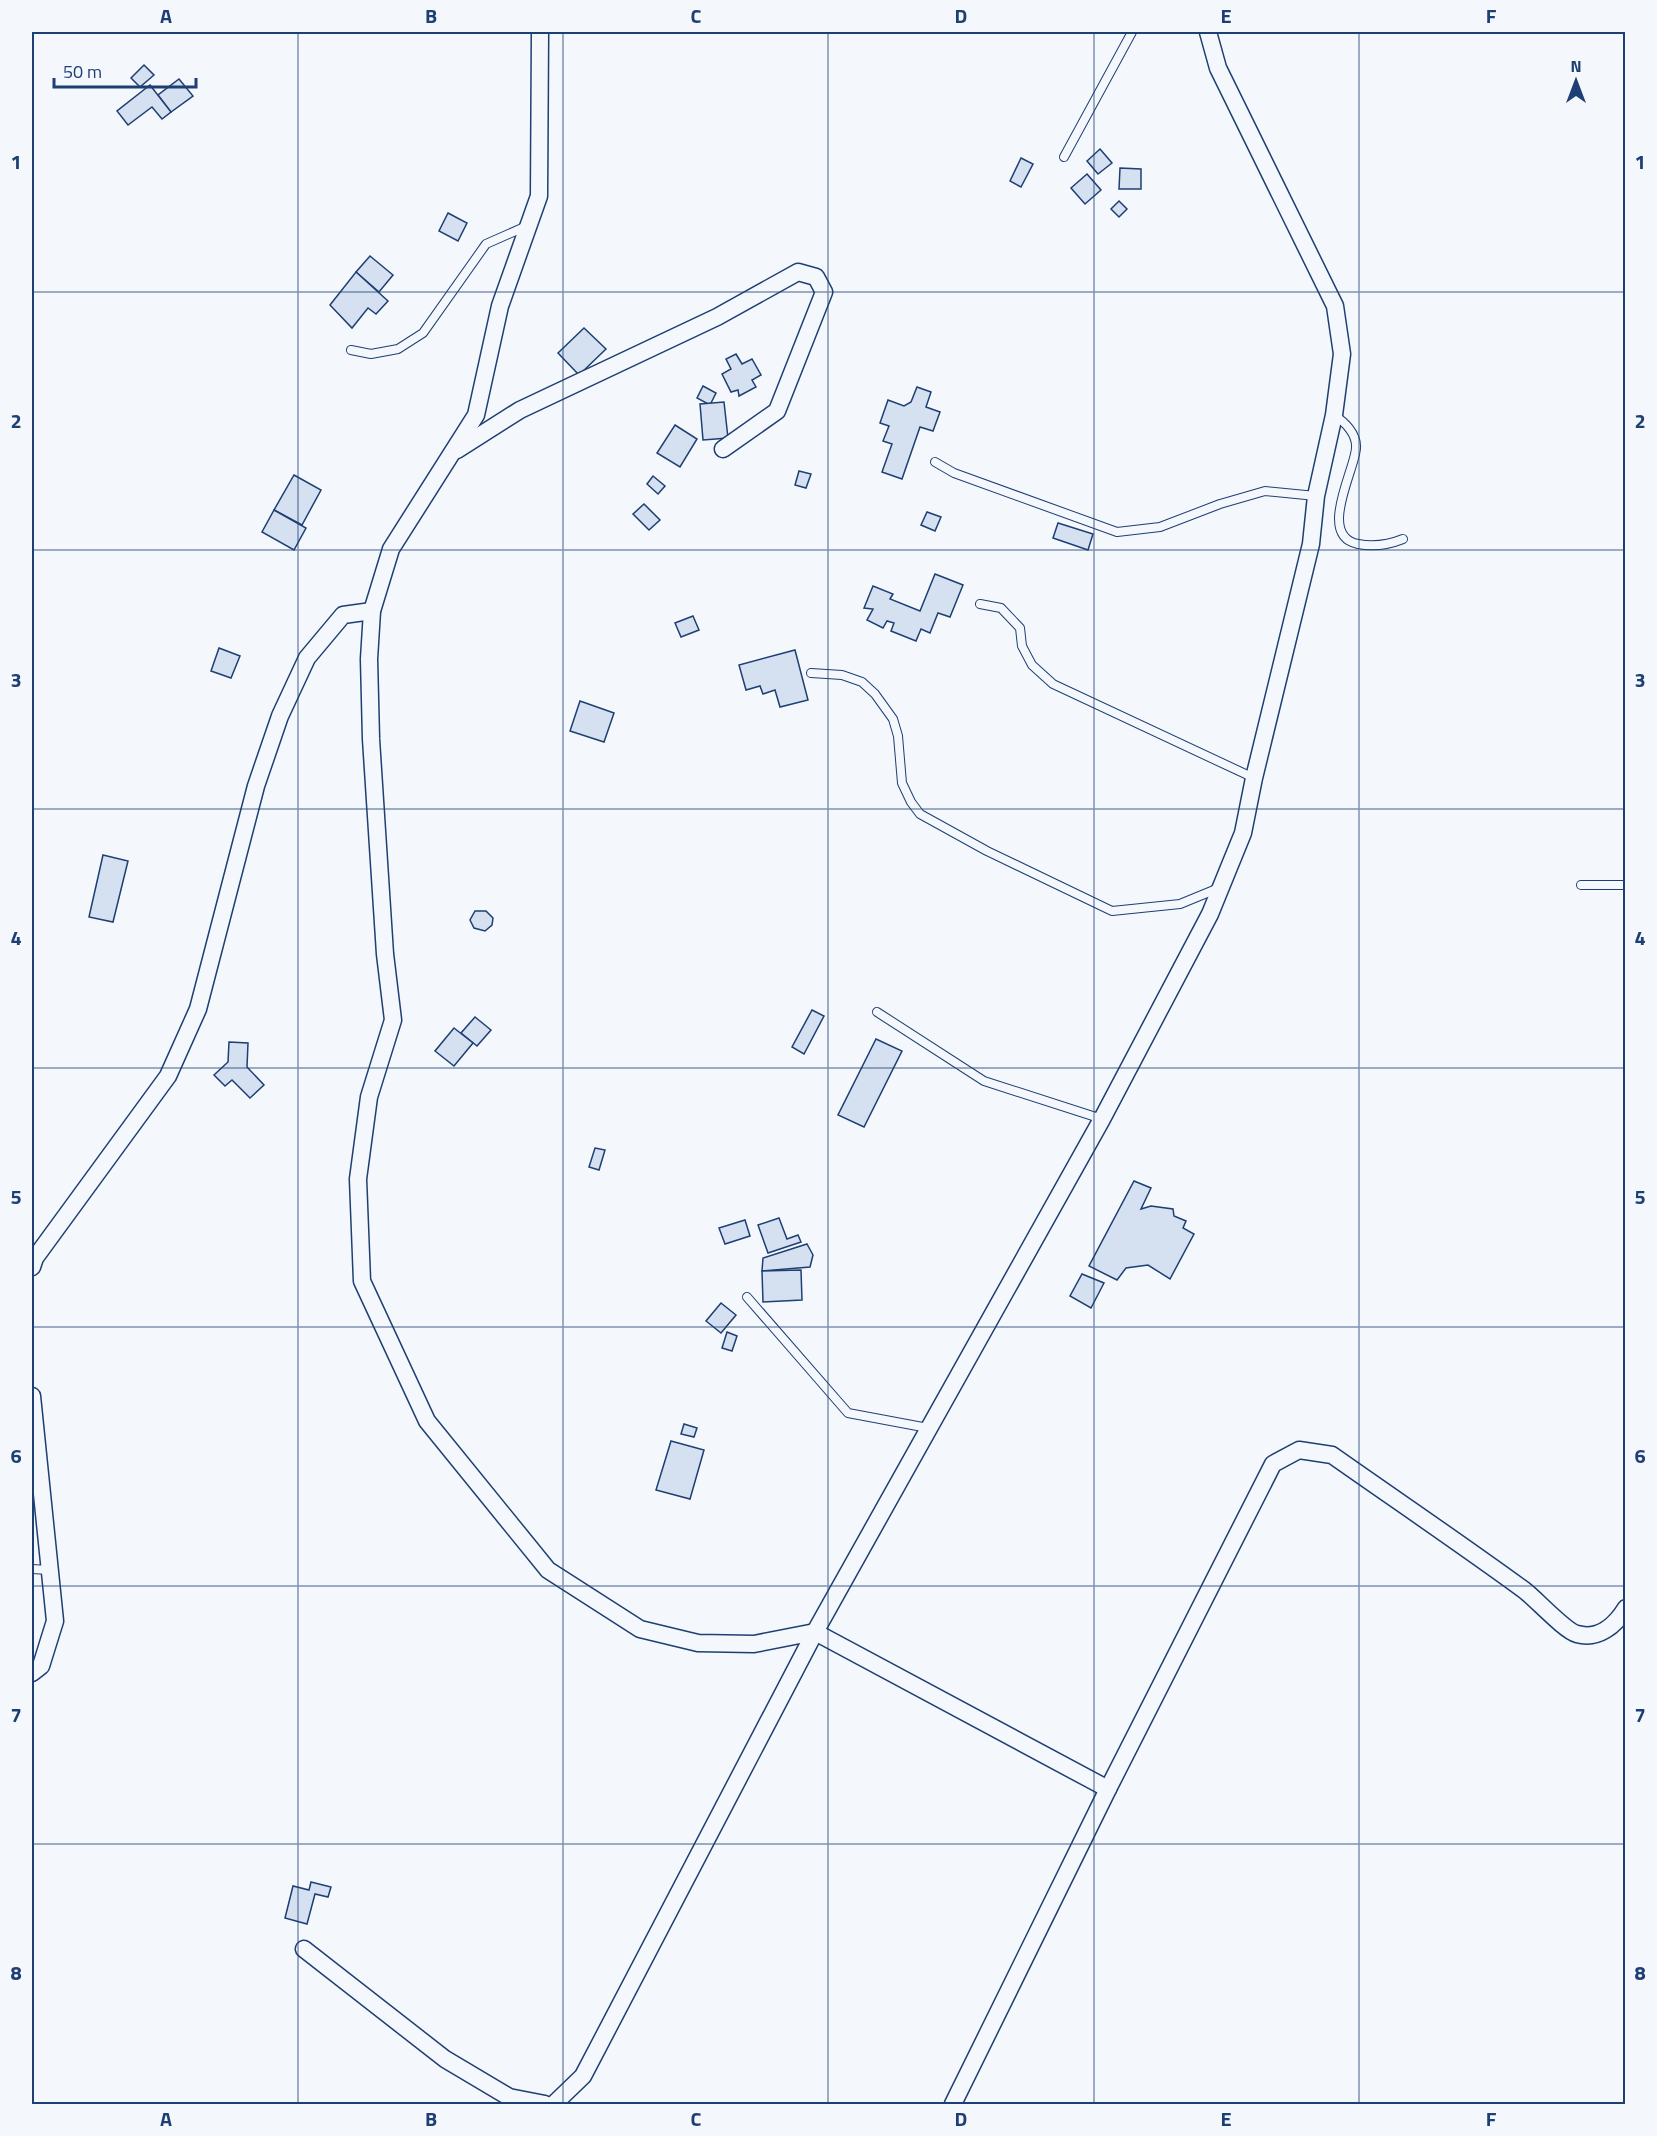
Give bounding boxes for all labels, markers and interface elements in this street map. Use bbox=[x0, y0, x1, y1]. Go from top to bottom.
text: A bbox=[160, 0, 172, 31]
text: B bbox=[425, 0, 437, 31]
text: C bbox=[691, 0, 702, 31]
text: D bbox=[955, 0, 967, 31]
text: E bbox=[1220, 0, 1232, 31]
text: F bbox=[1486, 0, 1497, 31]
scale bar bbox=[54, 51, 196, 89]
north arrow bbox=[1546, 51, 1606, 111]
text: N bbox=[1570, 54, 1582, 78]
text: 50 m bbox=[63, 58, 102, 85]
text: 1 bbox=[10, 146, 22, 177]
text: 1 bbox=[1634, 146, 1646, 177]
text: 2 bbox=[10, 405, 22, 436]
text: 2 bbox=[1634, 405, 1646, 436]
text: 3 bbox=[10, 664, 22, 695]
text: 3 bbox=[1634, 664, 1646, 695]
text: 4 bbox=[10, 922, 22, 953]
text: 4 bbox=[1634, 922, 1646, 953]
text: 5 bbox=[10, 1181, 22, 1212]
text: 5 bbox=[1634, 1181, 1646, 1212]
text: 6 bbox=[10, 1440, 22, 1471]
text: 6 bbox=[1634, 1440, 1646, 1471]
text: 7 bbox=[10, 1699, 22, 1730]
text: 7 bbox=[1634, 1699, 1646, 1730]
text: 8 bbox=[10, 1957, 22, 1988]
text: 8 bbox=[1634, 1957, 1646, 1988]
text: A bbox=[160, 2103, 172, 2134]
text: B bbox=[425, 2103, 437, 2134]
text: C bbox=[691, 2103, 702, 2134]
text: D bbox=[955, 2103, 967, 2134]
text: E bbox=[1220, 2103, 1232, 2134]
text: F bbox=[1486, 2103, 1497, 2134]

